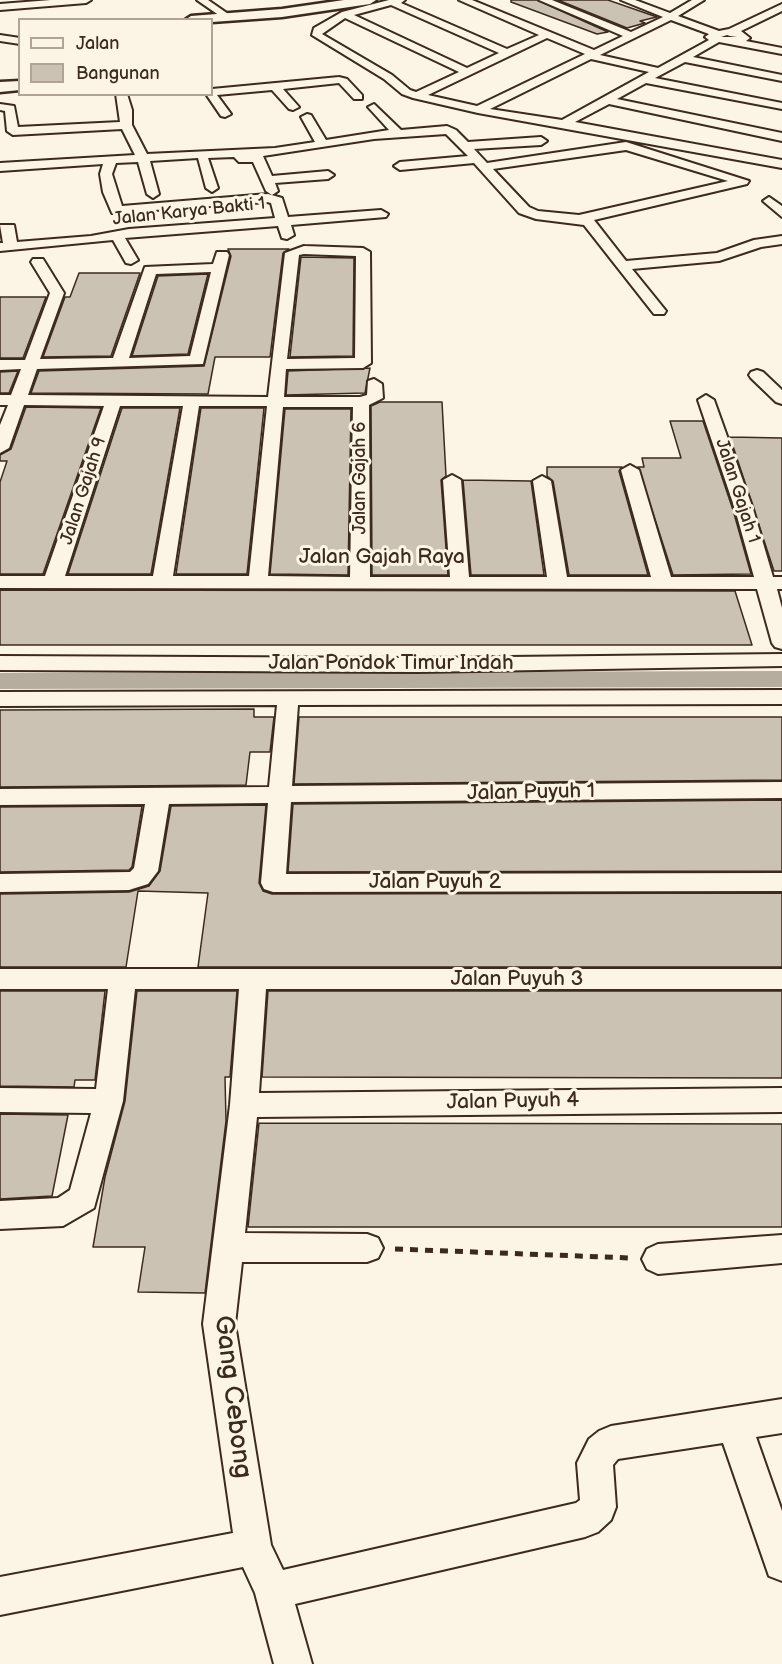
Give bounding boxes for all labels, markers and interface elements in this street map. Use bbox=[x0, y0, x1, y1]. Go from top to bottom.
legend bbox=[18, 18, 213, 96]
text: Jalan bbox=[76, 33, 119, 54]
text: Bangunan bbox=[76, 63, 160, 84]
street label: Jalan Karya Bakti 1 bbox=[112, 193, 266, 231]
street label: Jalan Gajah 6 bbox=[349, 422, 371, 534]
street label: Jalan Gajah 9 bbox=[56, 435, 112, 547]
street label: Jalan Gajah 1 bbox=[710, 436, 764, 546]
street label: Jalan Gajah Raya bbox=[299, 545, 465, 571]
street label: Jalan Pondok Timur Indah bbox=[268, 651, 514, 677]
street label: Jalan Puyuh 1 bbox=[467, 779, 595, 807]
street label: Jalan Puyuh 2 bbox=[369, 870, 501, 896]
street label: Jalan Puyuh 3 bbox=[451, 967, 583, 993]
street label: Jalan Puyuh 4 bbox=[447, 1088, 579, 1116]
street label: Gang Cebong bbox=[207, 1314, 257, 1480]

